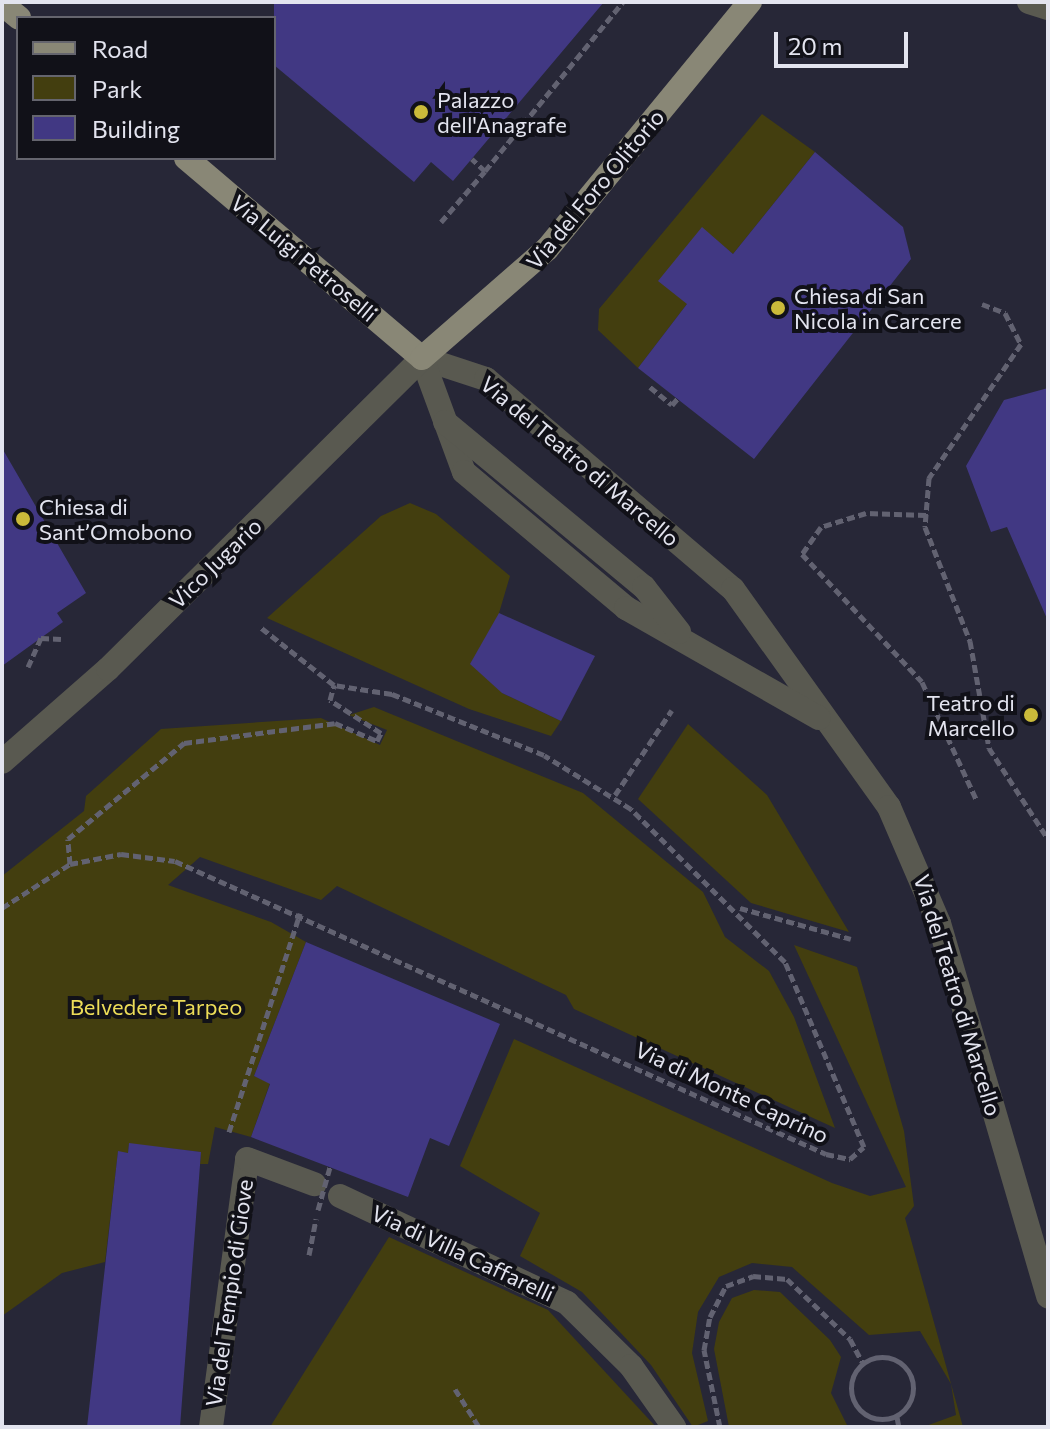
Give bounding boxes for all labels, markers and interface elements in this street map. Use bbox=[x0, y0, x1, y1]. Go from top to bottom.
legend bbox=[16, 16, 276, 160]
scale bar bbox=[778, 16, 912, 66]
text: 20 m bbox=[788, 31, 842, 60]
text: Road bbox=[92, 34, 148, 63]
text: Park bbox=[92, 74, 142, 103]
place label: Palazzo dell'Anagrafe bbox=[437, 86, 567, 138]
marker: Palazzo dell'Anagrafe bbox=[412, 103, 430, 121]
street label: Via del Foro Olitorio bbox=[520, 104, 670, 274]
text: Building bbox=[92, 114, 180, 143]
street label: Via Luigi Petroselli bbox=[226, 189, 382, 327]
place label: Chiesa di San Nicola in Carcere bbox=[794, 282, 962, 334]
marker: Chiesa di San Nicola in Carcere bbox=[769, 299, 787, 317]
street label: Via del Teatro di Marcello bbox=[475, 370, 685, 552]
place label: Chiesa di Sant’Omobono bbox=[39, 493, 192, 544]
marker: Chiesa di Sant’Omobono bbox=[14, 510, 32, 528]
street label: Vico Jugario bbox=[163, 512, 267, 614]
place label: Teatro di Marcello bbox=[926, 689, 1015, 740]
marker: Teatro di Marcello bbox=[1022, 706, 1040, 724]
street label: Via del Teatro di Marcello bbox=[909, 871, 1007, 1119]
park label: Belvedere Tarpeo bbox=[70, 994, 242, 1020]
street label: Via di Monte Caprino bbox=[631, 1036, 833, 1148]
street label: Via del Tempio di Giove bbox=[200, 1178, 258, 1408]
street label: Via di Villa Caffarelli bbox=[368, 1199, 558, 1307]

